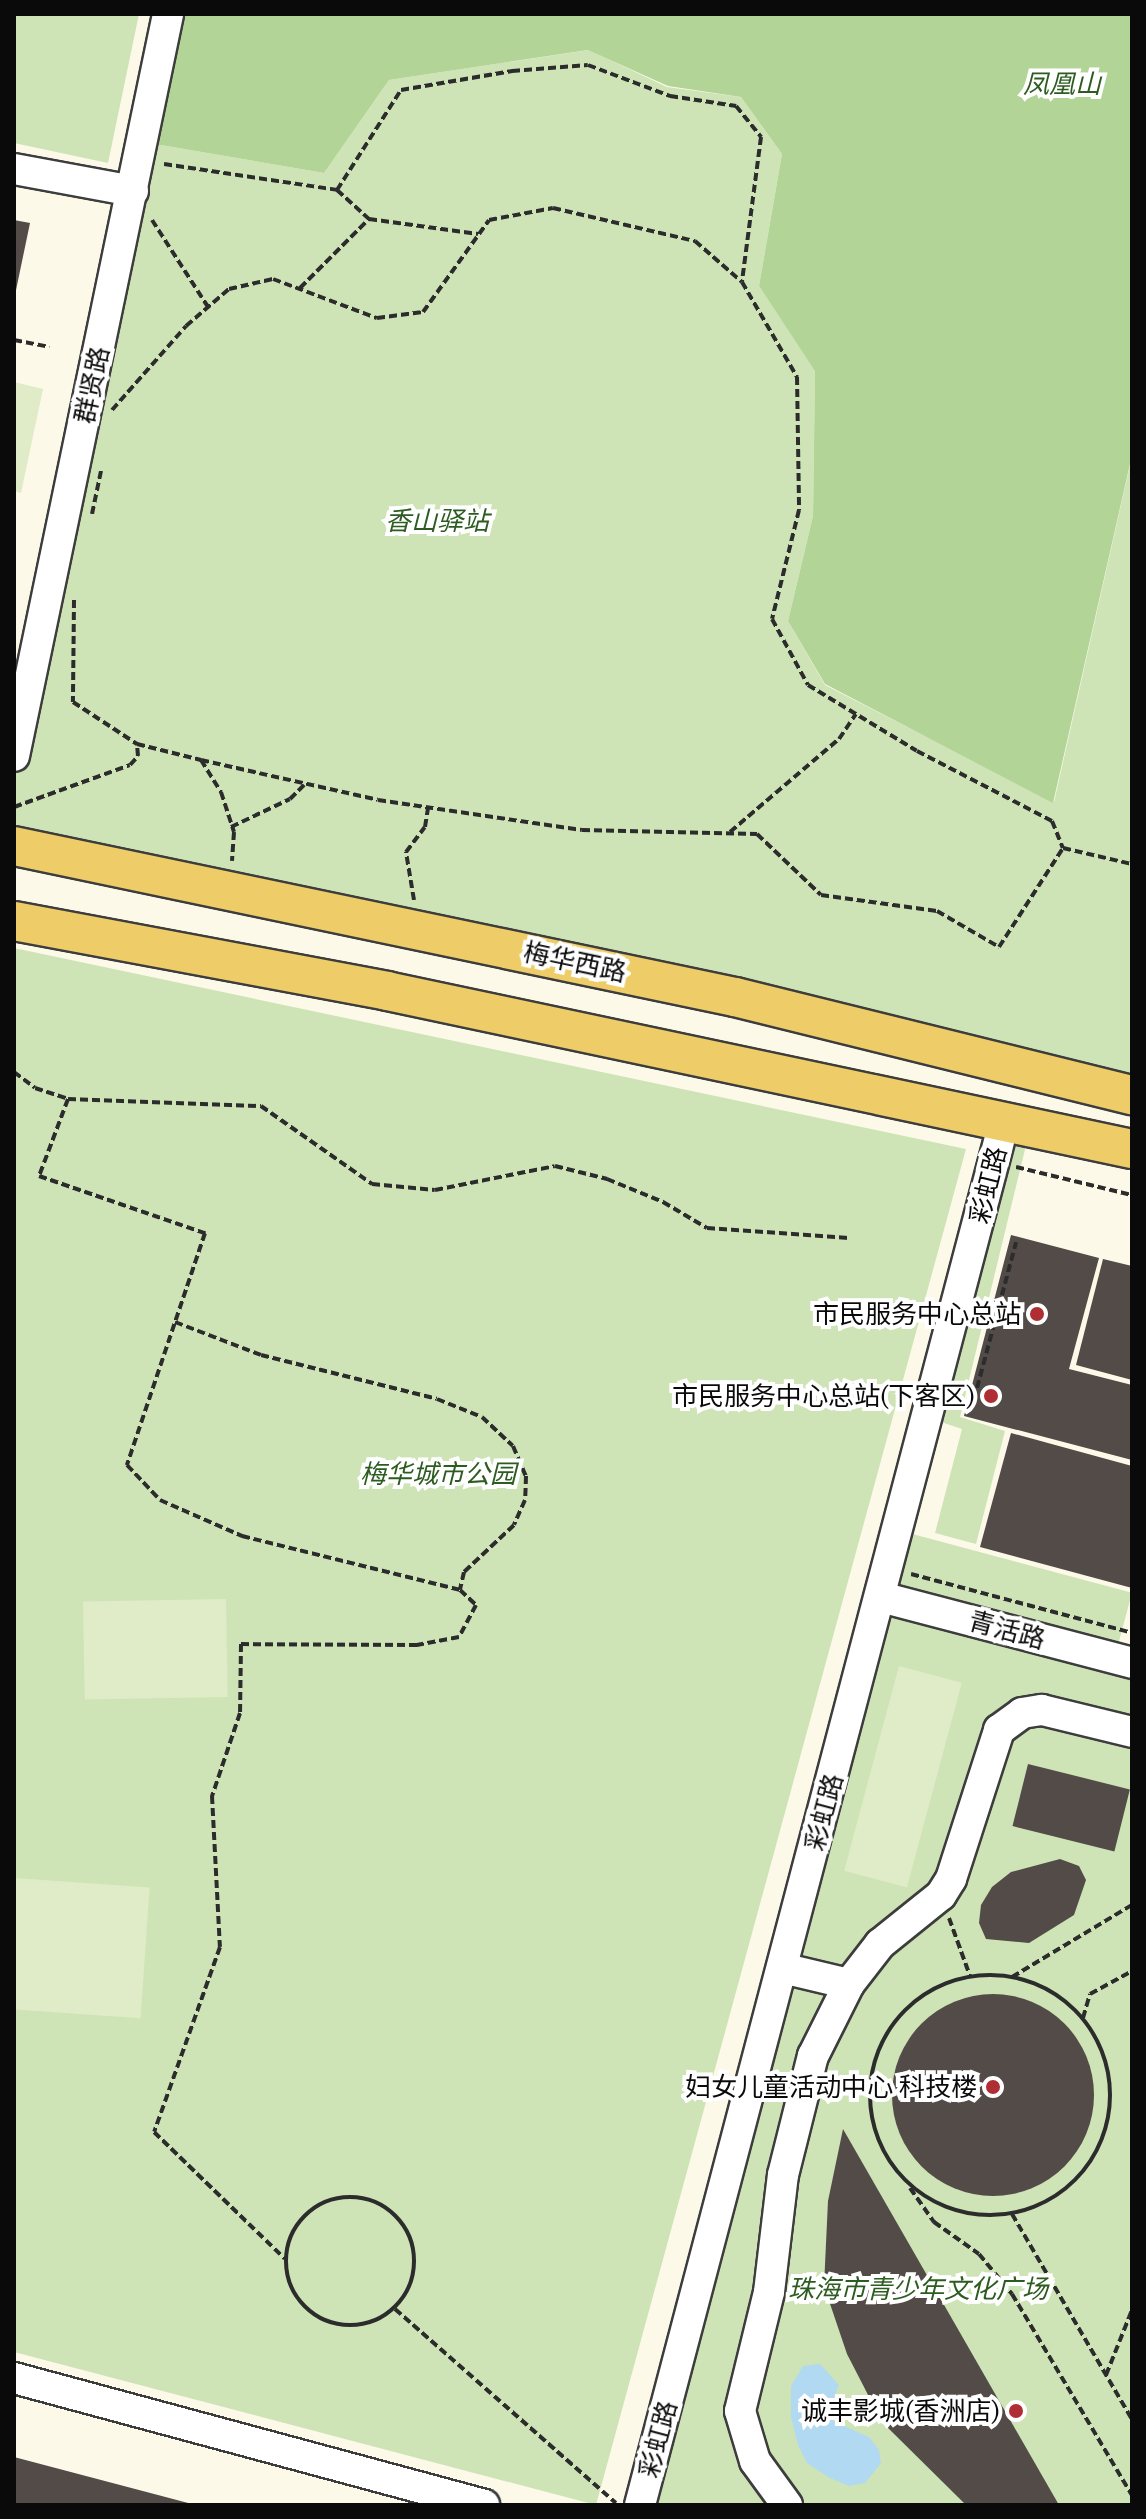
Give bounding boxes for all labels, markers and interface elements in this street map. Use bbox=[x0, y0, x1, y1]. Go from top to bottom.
park label: 凤凰山 bbox=[1023, 68, 1101, 100]
street label: 群贤路 bbox=[69, 344, 115, 426]
park label: 香山驿站 bbox=[385, 505, 489, 537]
street label: 梅华西路 bbox=[521, 936, 629, 988]
street label: 彩虹路 bbox=[963, 1143, 1013, 1227]
place label: 市民服务中心总站 bbox=[813, 1298, 1021, 1330]
marker: 市民服务中心总站 bbox=[1028, 1305, 1046, 1323]
place label: 市民服务中心总站(下客区) bbox=[672, 1380, 975, 1412]
marker: 市民服务中心总站(下客区) bbox=[982, 1387, 1000, 1405]
park label: 梅华城市公园 bbox=[360, 1458, 516, 1490]
street label: 青活路 bbox=[965, 1605, 1049, 1655]
street label: 彩虹路 bbox=[799, 1770, 849, 1854]
place label: 妇女儿童活动中心 科技楼 bbox=[685, 2071, 977, 2103]
marker: 妇女儿童活动中心 科技楼 bbox=[984, 2078, 1002, 2096]
park label: 珠海市青少年文化广场 bbox=[788, 2273, 1048, 2305]
place label: 诚丰影城(香洲店) bbox=[801, 2395, 1000, 2427]
street label: 彩虹路 bbox=[633, 2397, 683, 2481]
marker: 诚丰影城(香洲店) bbox=[1007, 2402, 1025, 2420]

